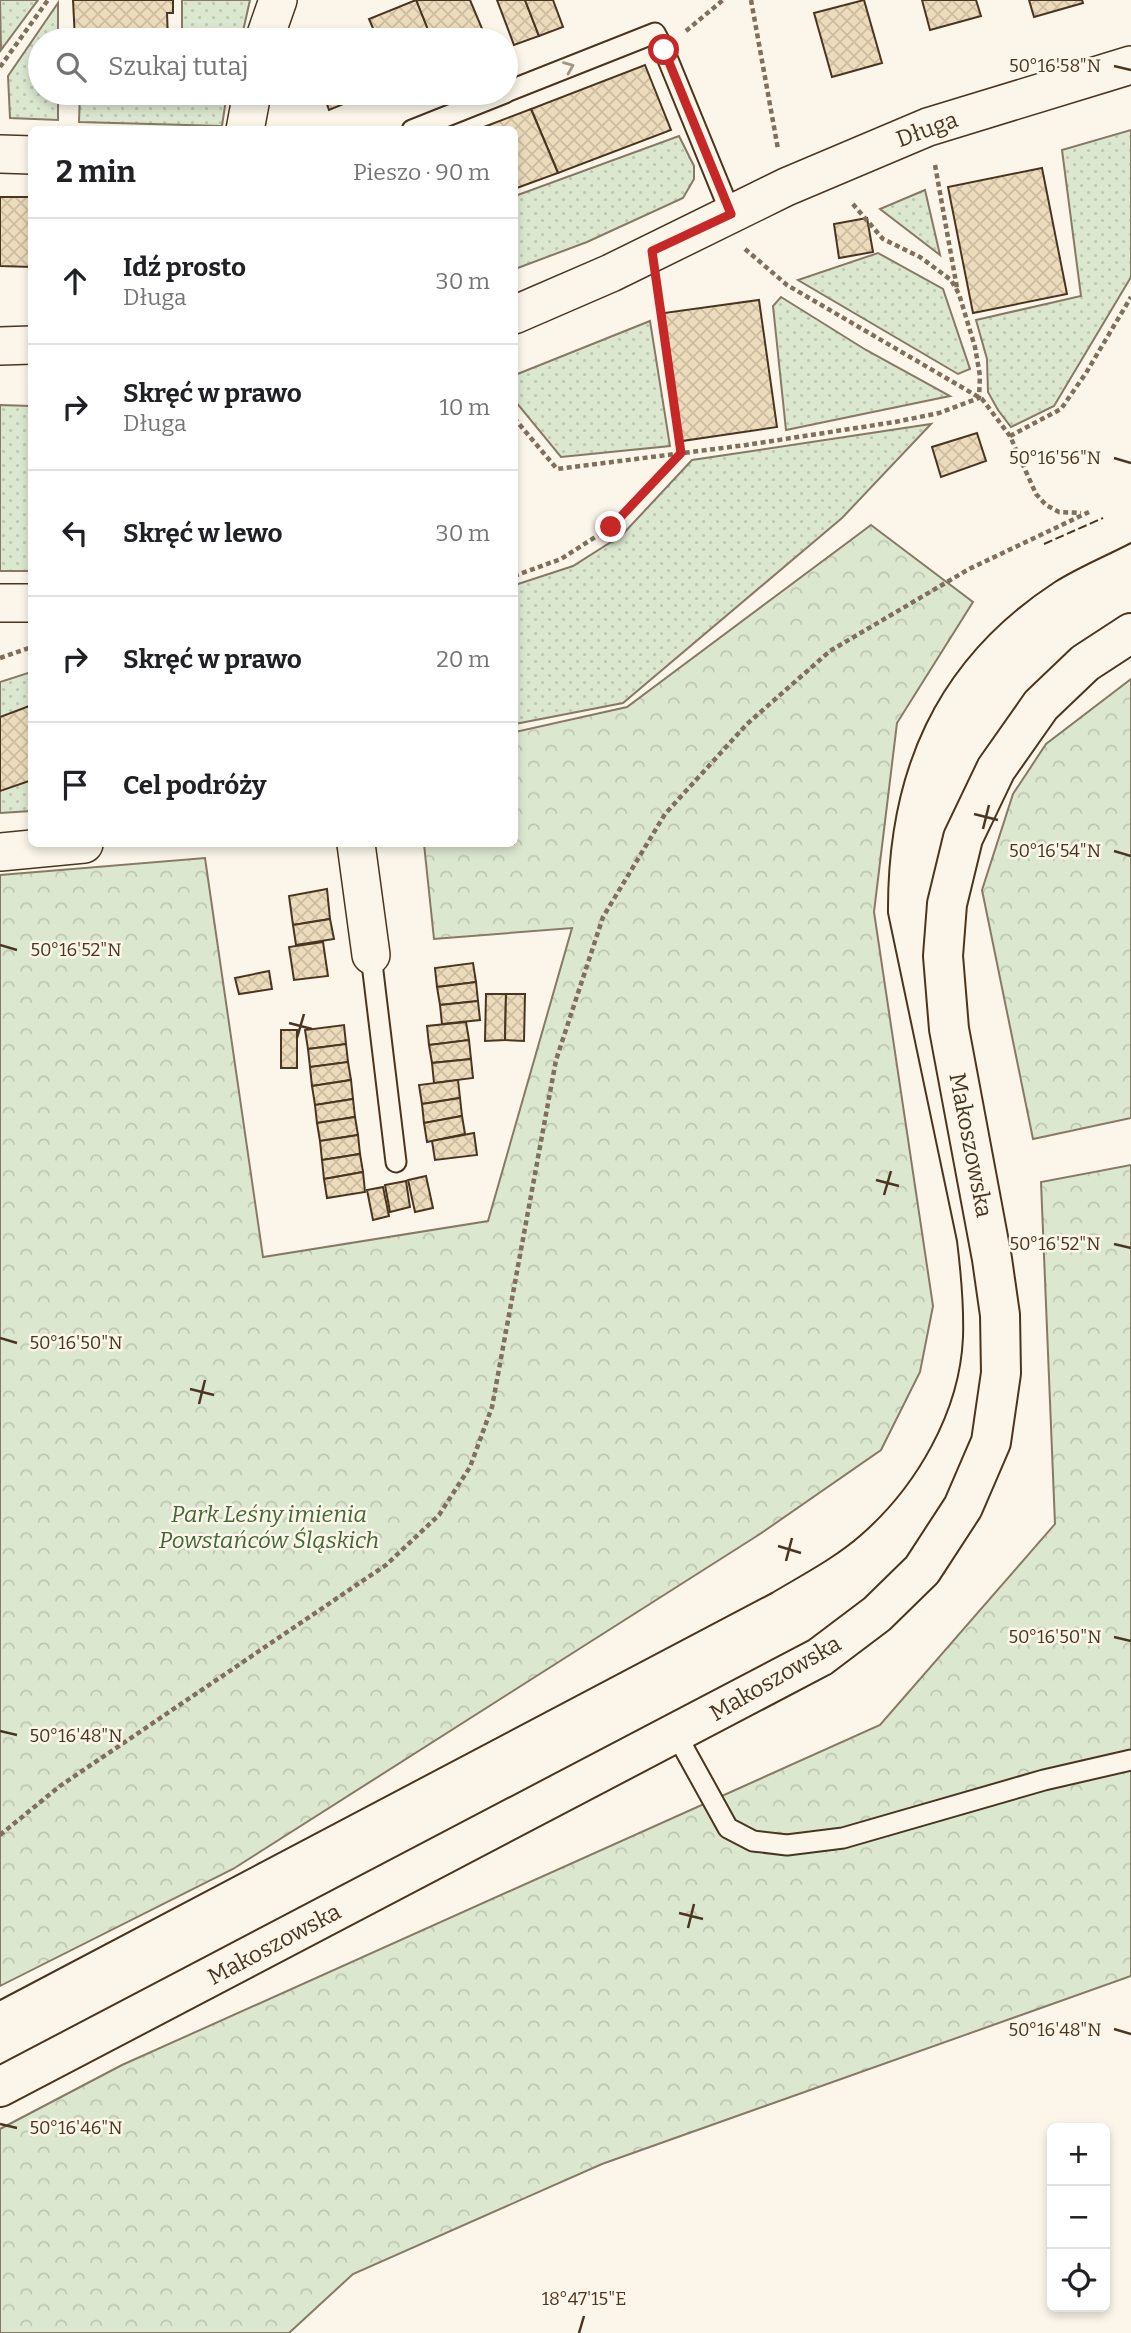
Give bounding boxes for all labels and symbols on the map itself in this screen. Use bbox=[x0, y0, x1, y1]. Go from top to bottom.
route start bbox=[648, 34, 679, 65]
text: 50°16'58"N bbox=[1009, 55, 1101, 77]
one-way arrow bbox=[563, 62, 575, 76]
street label: Długa bbox=[892, 105, 962, 153]
text: 50°16'56"N bbox=[1009, 447, 1101, 469]
route end bbox=[595, 511, 626, 542]
text: 50°16'54"N bbox=[1009, 840, 1101, 862]
text: 50°16'52"N bbox=[30, 939, 122, 961]
street label: Makoszowska bbox=[943, 1070, 999, 1220]
text: 50°16'52"N bbox=[1009, 1233, 1101, 1255]
text: 50°16'50"N bbox=[29, 1332, 123, 1354]
park label: Park Leśny imienia Powstańców Śląskich bbox=[159, 1500, 379, 1554]
text: 50°16'50"N bbox=[1008, 1626, 1102, 1648]
street label: Makoszowska bbox=[704, 1629, 846, 1727]
text: 50°16'48"N bbox=[30, 1725, 122, 1747]
street label: Makoszowska bbox=[203, 1897, 346, 1991]
text: 50°16'48"N bbox=[1009, 2019, 1101, 2041]
text: 50°16'46"N bbox=[29, 2117, 123, 2139]
text: 18°47'15"E bbox=[542, 2288, 626, 2310]

